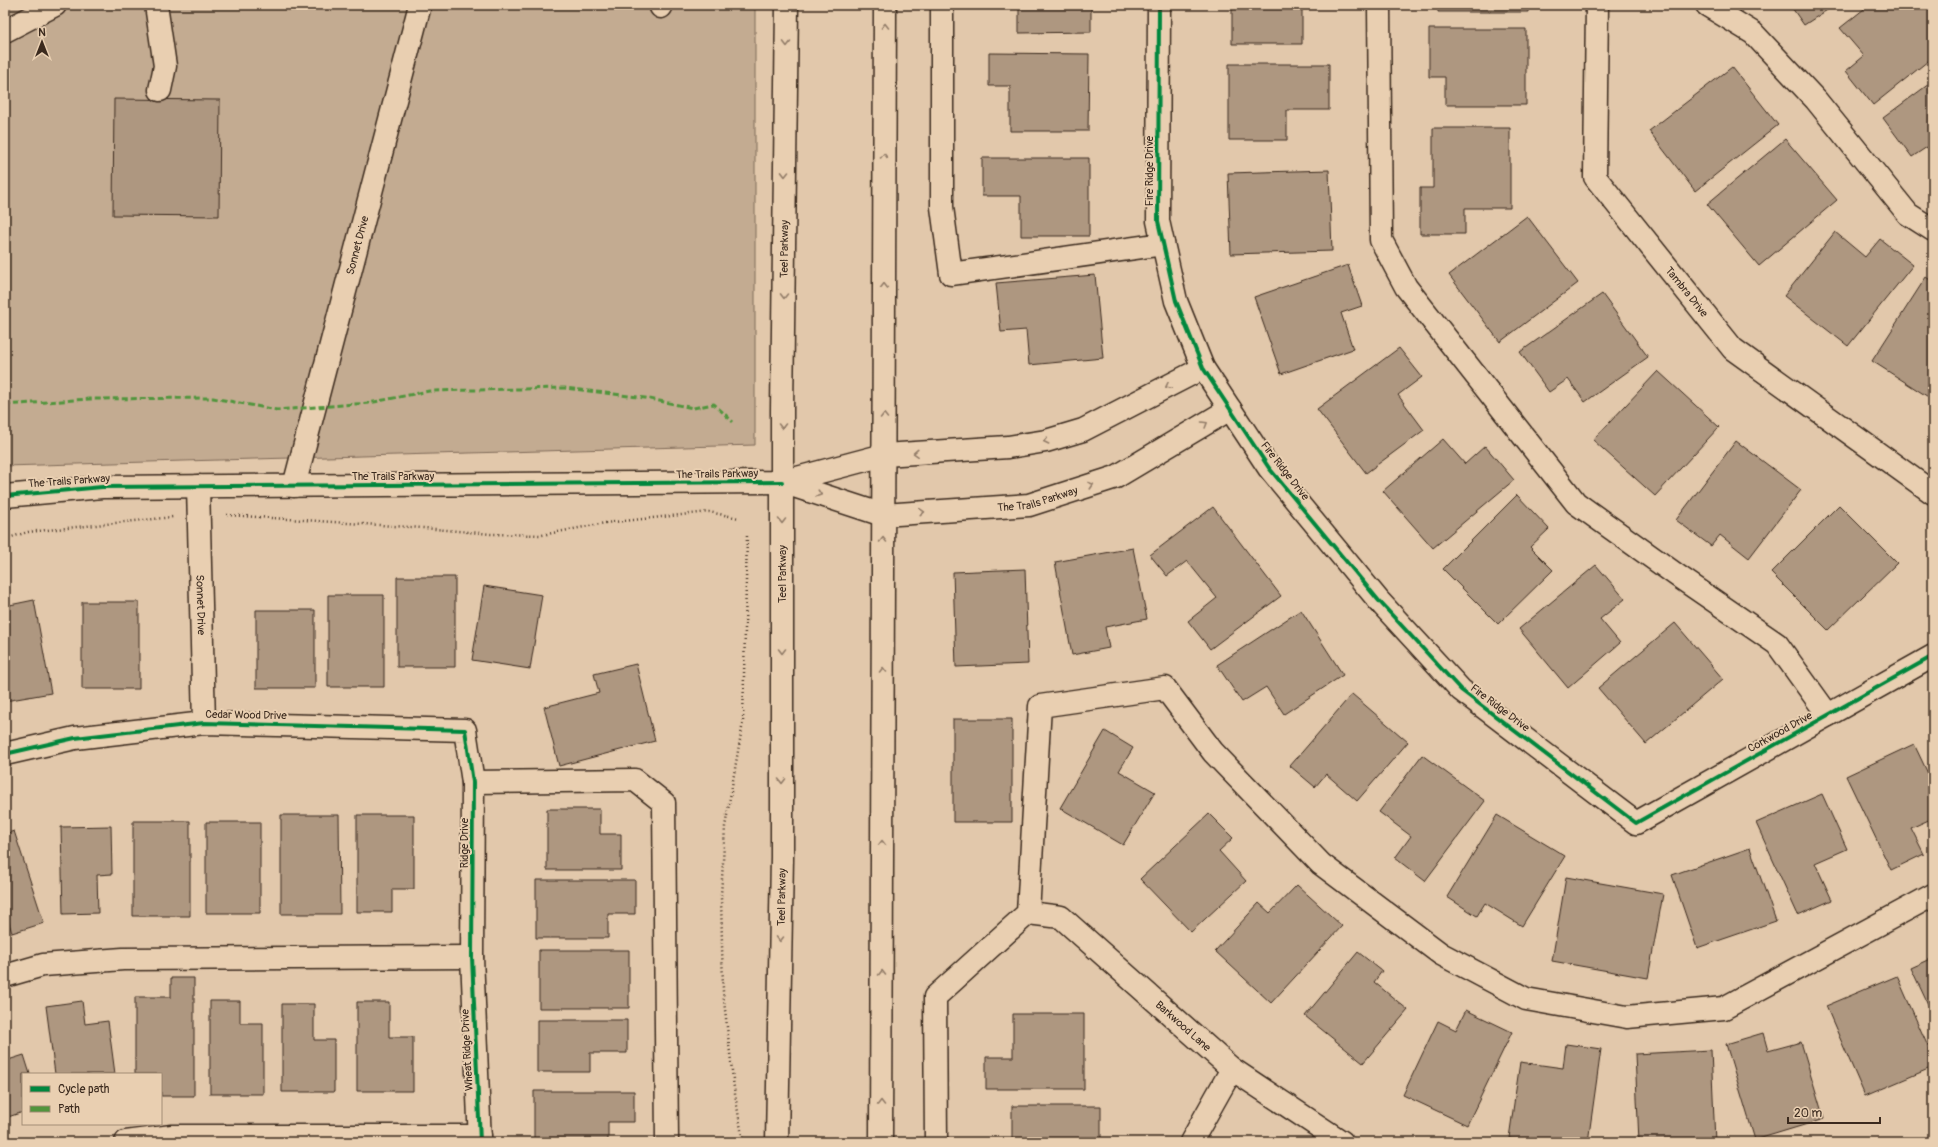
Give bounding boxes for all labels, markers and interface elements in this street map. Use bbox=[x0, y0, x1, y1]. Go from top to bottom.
north arrow bbox=[22, 22, 62, 62]
one-way arrow bbox=[881, 23, 889, 29]
text: N bbox=[38, 26, 46, 39]
one-way arrow bbox=[783, 41, 791, 47]
street label: Fire Ridge Drive bbox=[1143, 135, 1156, 206]
one-way arrow bbox=[880, 153, 889, 159]
one-way arrow bbox=[781, 171, 789, 177]
street label: Sonnet Drive bbox=[343, 214, 371, 276]
street label: Teel Parkway bbox=[777, 220, 791, 278]
street label: Tambra Drive bbox=[1663, 264, 1711, 320]
one-way arrow bbox=[880, 283, 888, 289]
one-way arrow bbox=[780, 293, 788, 299]
one-way arrow bbox=[1165, 381, 1172, 389]
one-way arrow bbox=[880, 413, 888, 419]
one-way arrow bbox=[1201, 421, 1208, 429]
one-way arrow bbox=[778, 423, 786, 429]
one-way arrow bbox=[1042, 436, 1049, 444]
street label: Fire Ridge Drive bbox=[1258, 439, 1312, 503]
one-way arrow bbox=[913, 449, 919, 458]
street label: The Trails Parkway bbox=[676, 467, 759, 481]
street label: The Trails Parkway bbox=[352, 470, 434, 483]
street label: The Trails Parkway bbox=[28, 472, 111, 490]
one-way arrow bbox=[1087, 481, 1094, 490]
street label: The Trails Parkway bbox=[997, 483, 1079, 514]
one-way arrow bbox=[815, 489, 822, 498]
one-way arrow bbox=[919, 508, 925, 517]
one-way arrow bbox=[778, 518, 786, 524]
one-way arrow bbox=[879, 537, 887, 543]
street label: Teel Parkway bbox=[776, 545, 789, 603]
street label: Sonnet Drive bbox=[194, 575, 208, 636]
one-way arrow bbox=[778, 648, 786, 654]
one-way arrow bbox=[879, 667, 887, 673]
street label: Fire Ridge Drive bbox=[1468, 682, 1533, 735]
street label: Cedar Wood Drive bbox=[205, 708, 287, 722]
street label: Corkwood Drive bbox=[1745, 709, 1815, 755]
one-way arrow bbox=[778, 778, 786, 784]
street label: Ridge Drive bbox=[458, 817, 471, 868]
one-way arrow bbox=[878, 840, 886, 846]
street label: Teel Parkway bbox=[774, 868, 788, 926]
one-way arrow bbox=[776, 936, 785, 942]
one-way arrow bbox=[878, 970, 886, 976]
street label: Barkwood Lane bbox=[1153, 998, 1214, 1054]
street label: Wheat Ridge Drive bbox=[458, 1008, 476, 1091]
legend bbox=[22, 1073, 162, 1125]
text: Cycle path bbox=[58, 1082, 110, 1097]
scale bar bbox=[1788, 1099, 1880, 1125]
one-way arrow bbox=[877, 1100, 885, 1106]
text: Path bbox=[58, 1102, 80, 1117]
text: 20 m bbox=[1794, 1106, 1823, 1121]

